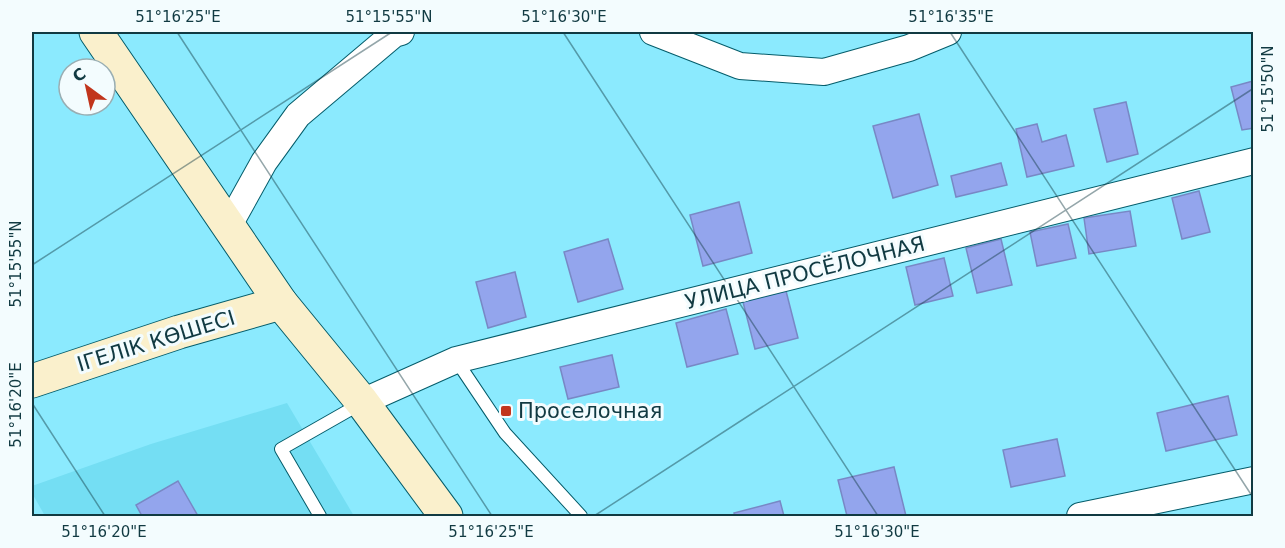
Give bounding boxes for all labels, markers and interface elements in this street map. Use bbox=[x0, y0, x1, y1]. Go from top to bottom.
text: 51°16'25"E bbox=[135, 8, 221, 26]
text: 51°15'55"N bbox=[345, 8, 433, 26]
text: 51°16'30"E bbox=[521, 8, 607, 26]
text: 51°16'35"E bbox=[908, 8, 994, 26]
text: 51°15'50"N bbox=[1259, 45, 1277, 133]
north arrow bbox=[57, 57, 117, 117]
text: С bbox=[69, 64, 89, 86]
text: 51°15'55"N bbox=[7, 220, 25, 308]
street label: УЛИЦА ПРОСЁЛОЧНАЯ bbox=[682, 231, 927, 314]
street label: ІГЕЛІК КӨШЕСІ bbox=[74, 306, 238, 376]
text: 51°16'20"E bbox=[7, 362, 25, 448]
place label: Проселочная bbox=[518, 399, 662, 423]
marker: Проселочная bbox=[499, 404, 513, 418]
text: 51°16'20"E bbox=[61, 523, 147, 541]
text: 51°16'25"E bbox=[448, 523, 534, 541]
text: 51°16'30"E bbox=[834, 523, 920, 541]

